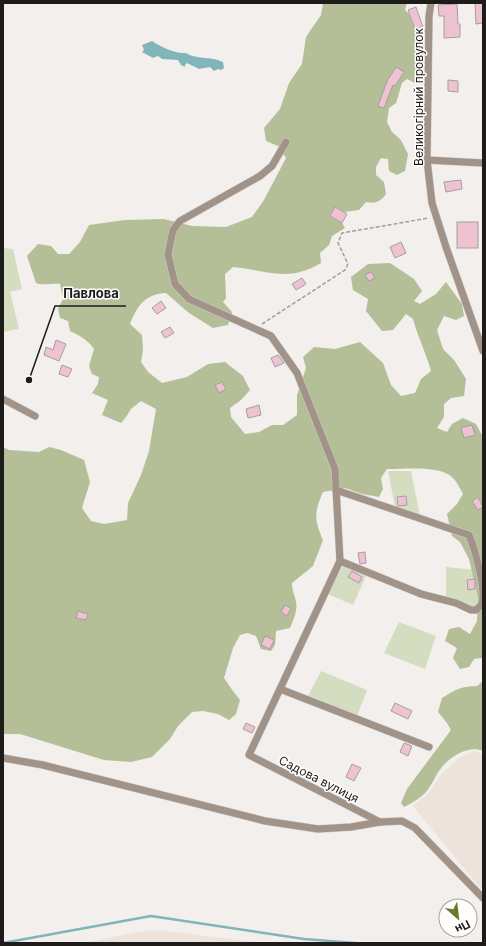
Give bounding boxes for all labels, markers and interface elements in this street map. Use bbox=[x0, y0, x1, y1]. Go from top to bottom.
street label: Великогірний провулок bbox=[411, 28, 426, 166]
callout: Павлова bbox=[55, 281, 126, 306]
text: Павлова bbox=[63, 285, 119, 301]
street label: Садова вулиця bbox=[276, 752, 362, 806]
north arrow bbox=[438, 898, 478, 938]
text: Пн bbox=[453, 917, 473, 937]

